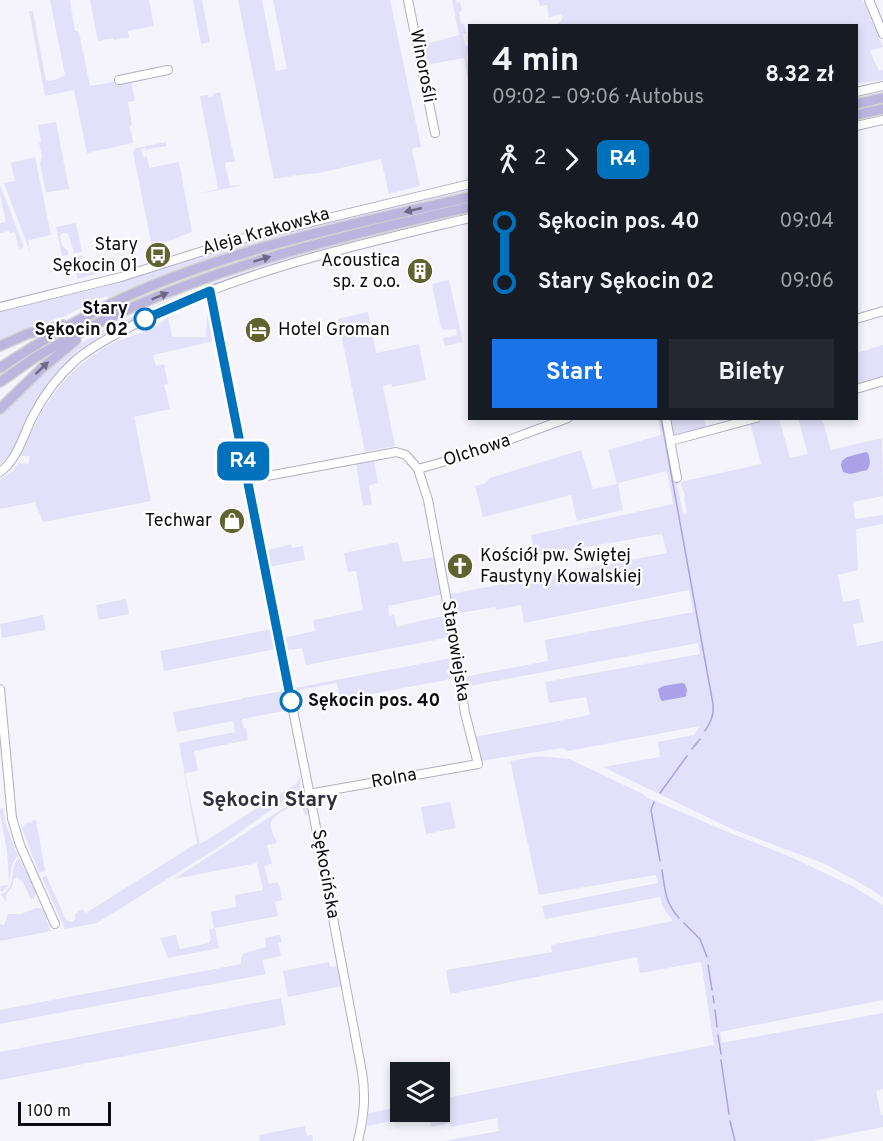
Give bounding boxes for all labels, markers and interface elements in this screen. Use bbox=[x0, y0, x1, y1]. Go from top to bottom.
street label: Winorośli bbox=[404, 27, 440, 105]
text: 4 min bbox=[492, 41, 579, 83]
text: 8.32 zł bbox=[765, 62, 834, 89]
text: 09:02 – 09:06 · Autobus bbox=[492, 85, 704, 111]
icon: walk bbox=[492, 143, 525, 176]
icon: forward bbox=[555, 143, 588, 176]
text: 2 bbox=[534, 146, 546, 172]
text: R4 bbox=[609, 146, 637, 173]
street label: Aleja Krakowska bbox=[200, 203, 332, 261]
one-way arrow bbox=[403, 206, 422, 215]
text: Sękocin pos. 40 bbox=[538, 209, 700, 236]
text: 09:04 bbox=[779, 209, 834, 235]
place label: Stary Sękocin 01 bbox=[52, 234, 138, 278]
bus stop icon: Stary Sękocin 01 bbox=[143, 240, 173, 270]
place label: Acoustica sp. z o.o. bbox=[321, 250, 400, 294]
one-way arrow bbox=[253, 254, 271, 263]
building icon: Acoustica sp. z o.o. bbox=[405, 256, 435, 286]
text: Stary Sękocin 02 bbox=[538, 269, 714, 296]
text: 09:06 bbox=[780, 269, 834, 295]
one-way arrow bbox=[151, 291, 169, 301]
place label: Stary Sękocin 02 bbox=[34, 298, 128, 342]
marker: Stary Sękocin 02 bbox=[134, 308, 156, 330]
hotel icon: Hotel Groman bbox=[243, 315, 273, 345]
place label: Hotel Groman bbox=[278, 319, 390, 342]
button: Start bbox=[492, 339, 657, 408]
button: Bilety bbox=[669, 339, 834, 408]
one-way arrow bbox=[34, 362, 49, 375]
street label: Olchowa bbox=[440, 429, 514, 473]
line badge: R4 bbox=[216, 442, 270, 480]
text: R4 bbox=[229, 448, 257, 475]
shop icon: Techwar bbox=[217, 506, 247, 536]
place label: Techwar bbox=[145, 510, 212, 533]
place label: Kościół pw. Świętej Faustyny Kowalskiej bbox=[480, 543, 642, 589]
church icon: Kościół pw. Świętej Faustyny Kowalskiej bbox=[445, 551, 475, 581]
street label: Starowiejska bbox=[436, 599, 474, 703]
marker: Sękocin pos. 40 bbox=[280, 690, 302, 712]
place label: Sękocin pos. 40 bbox=[308, 690, 440, 713]
street label: Rolna bbox=[369, 764, 419, 794]
district label: Sękocin Stary bbox=[202, 787, 338, 814]
street label: Sękocińska bbox=[306, 828, 344, 920]
map controls bbox=[390, 1062, 450, 1122]
button: layers bbox=[390, 1062, 450, 1122]
scale bar bbox=[18, 1099, 111, 1126]
text: 100 m bbox=[27, 1102, 71, 1122]

